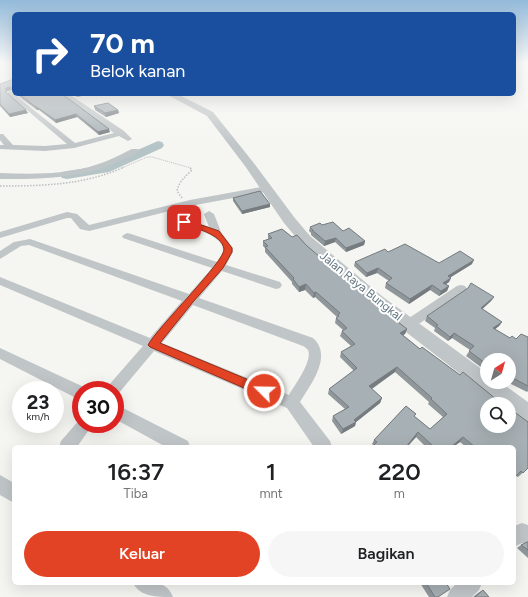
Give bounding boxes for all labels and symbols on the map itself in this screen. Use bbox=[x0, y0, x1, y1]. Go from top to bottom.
pin bbox=[167, 205, 201, 239]
street label: Jalan Raya Bungkal bbox=[317, 249, 405, 323]
north arrow bbox=[480, 353, 516, 389]
position arrow bbox=[243, 370, 285, 412]
speed limit sign: 30 bbox=[72, 381, 124, 433]

